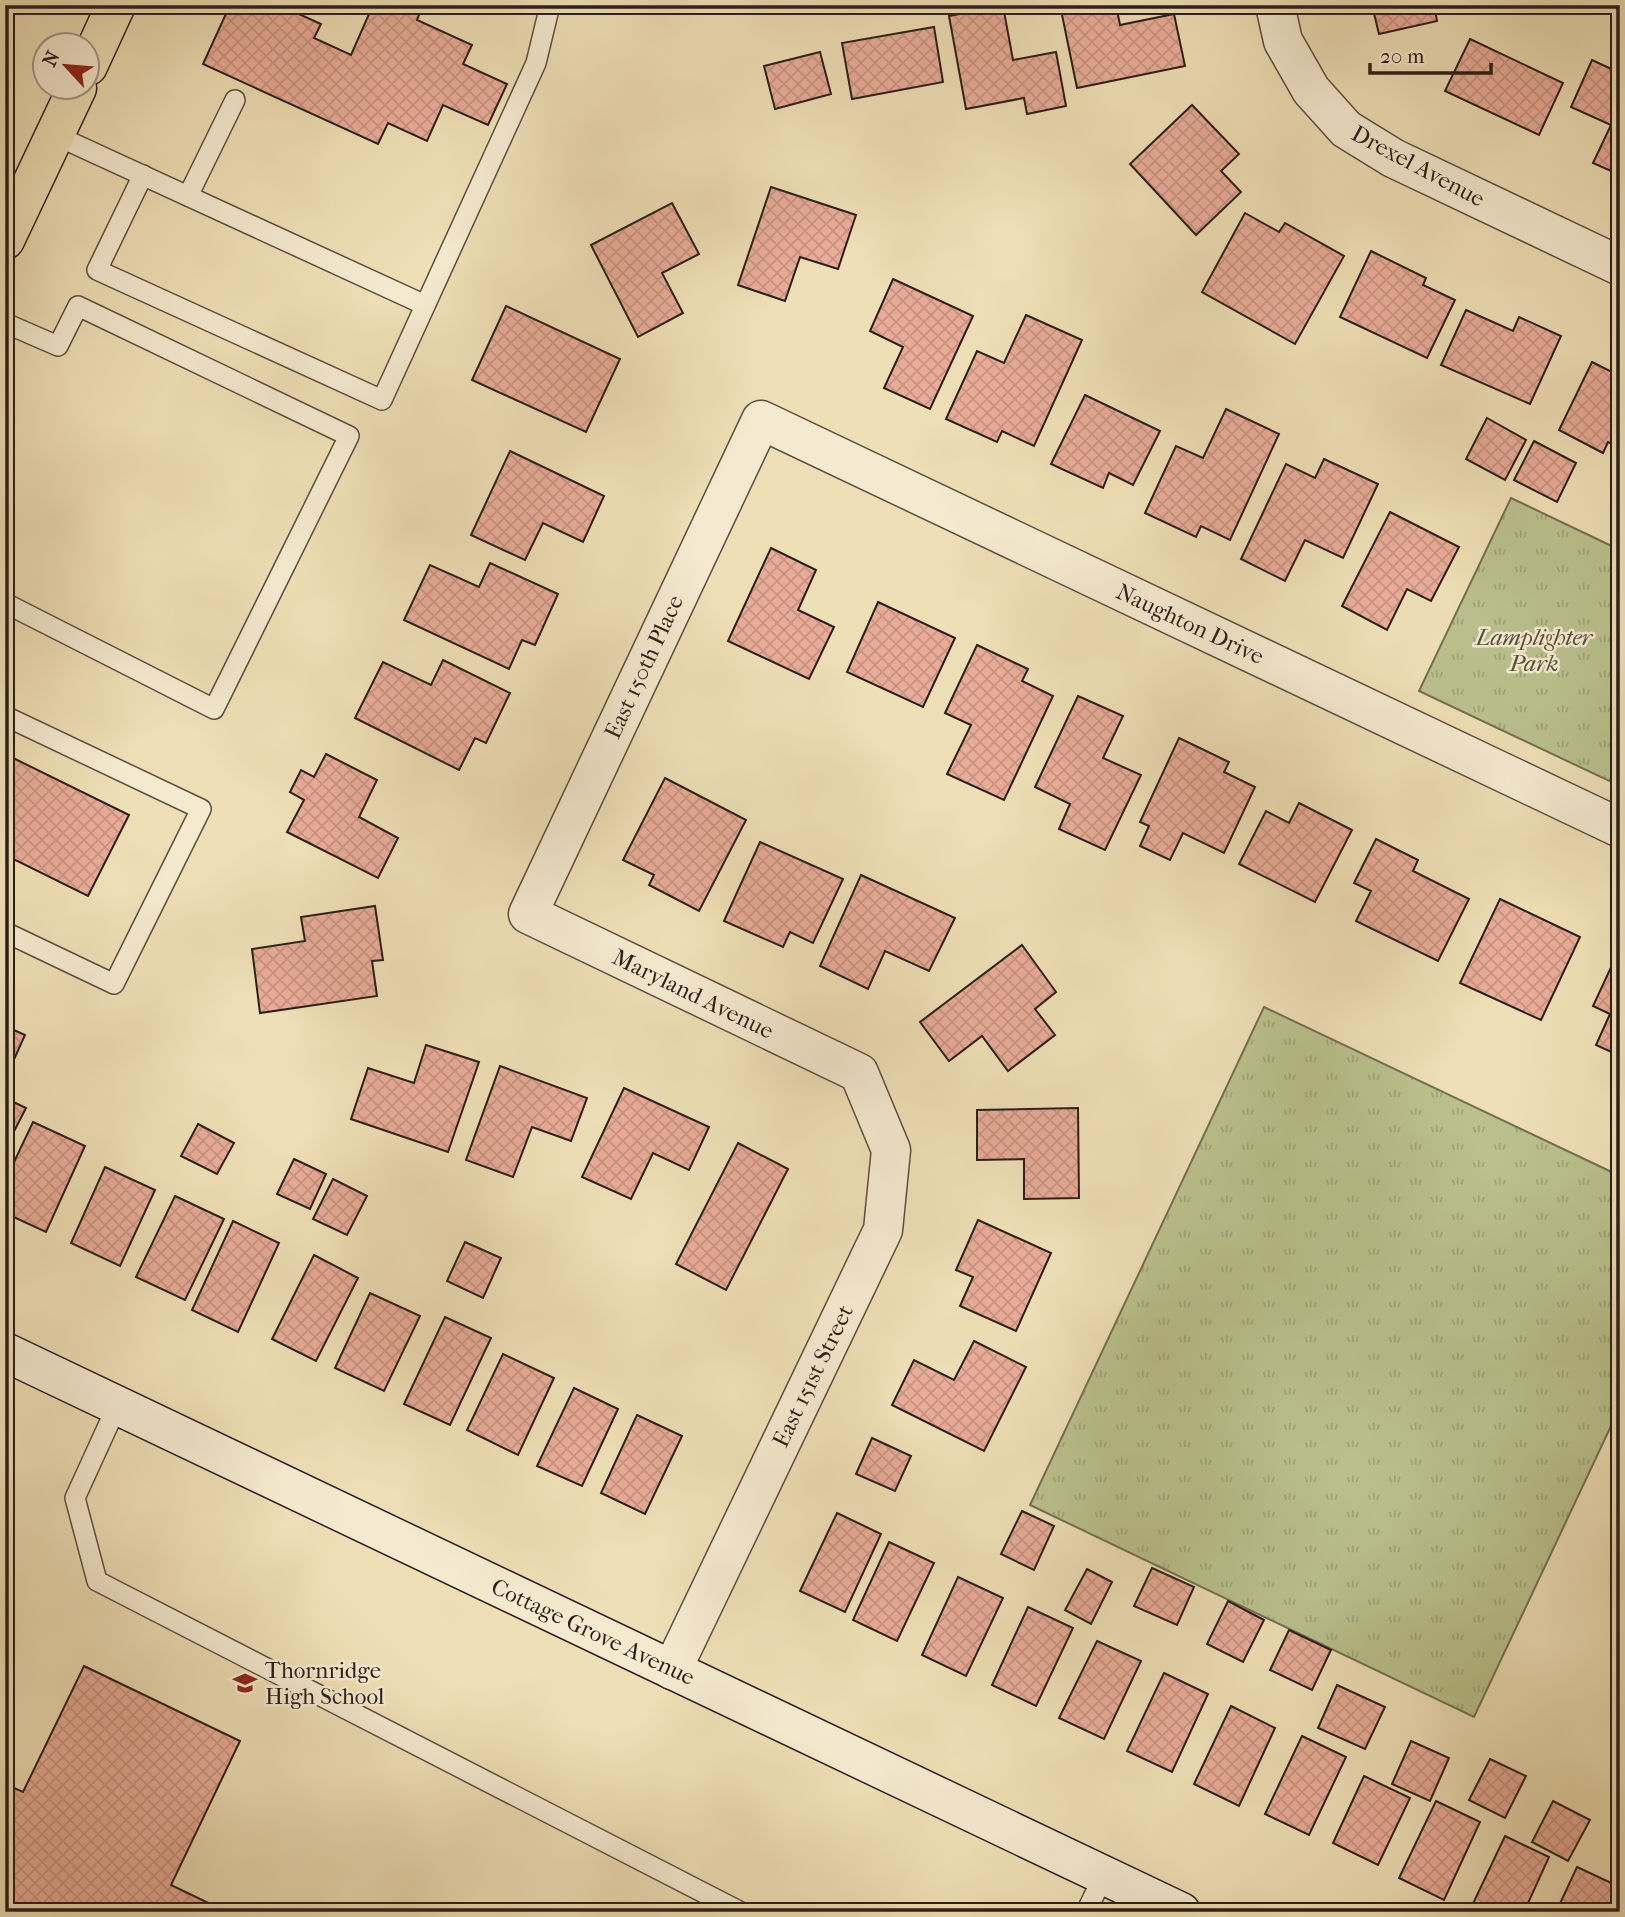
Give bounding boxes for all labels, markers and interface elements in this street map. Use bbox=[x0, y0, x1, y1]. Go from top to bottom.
north arrow bbox=[32, 32, 102, 102]
scale bar bbox=[1370, 32, 1490, 76]
text: 20 m bbox=[1380, 44, 1425, 68]
text: N bbox=[39, 47, 65, 70]
street label: Drexel Avenue bbox=[1347, 120, 1489, 212]
street label: Naughton Drive bbox=[1112, 578, 1268, 670]
street label: East 150th Place bbox=[599, 591, 689, 743]
park label: Lamplighter Park bbox=[1474, 624, 1594, 677]
street label: Maryland Avenue bbox=[608, 943, 778, 1045]
street label: East 151st Street bbox=[767, 1300, 859, 1452]
street label: Cottage Grove Avenue bbox=[487, 1573, 699, 1691]
place label: Thornridge High School bbox=[265, 1657, 385, 1710]
school or university icon: Thornridge High School bbox=[231, 1669, 259, 1697]

